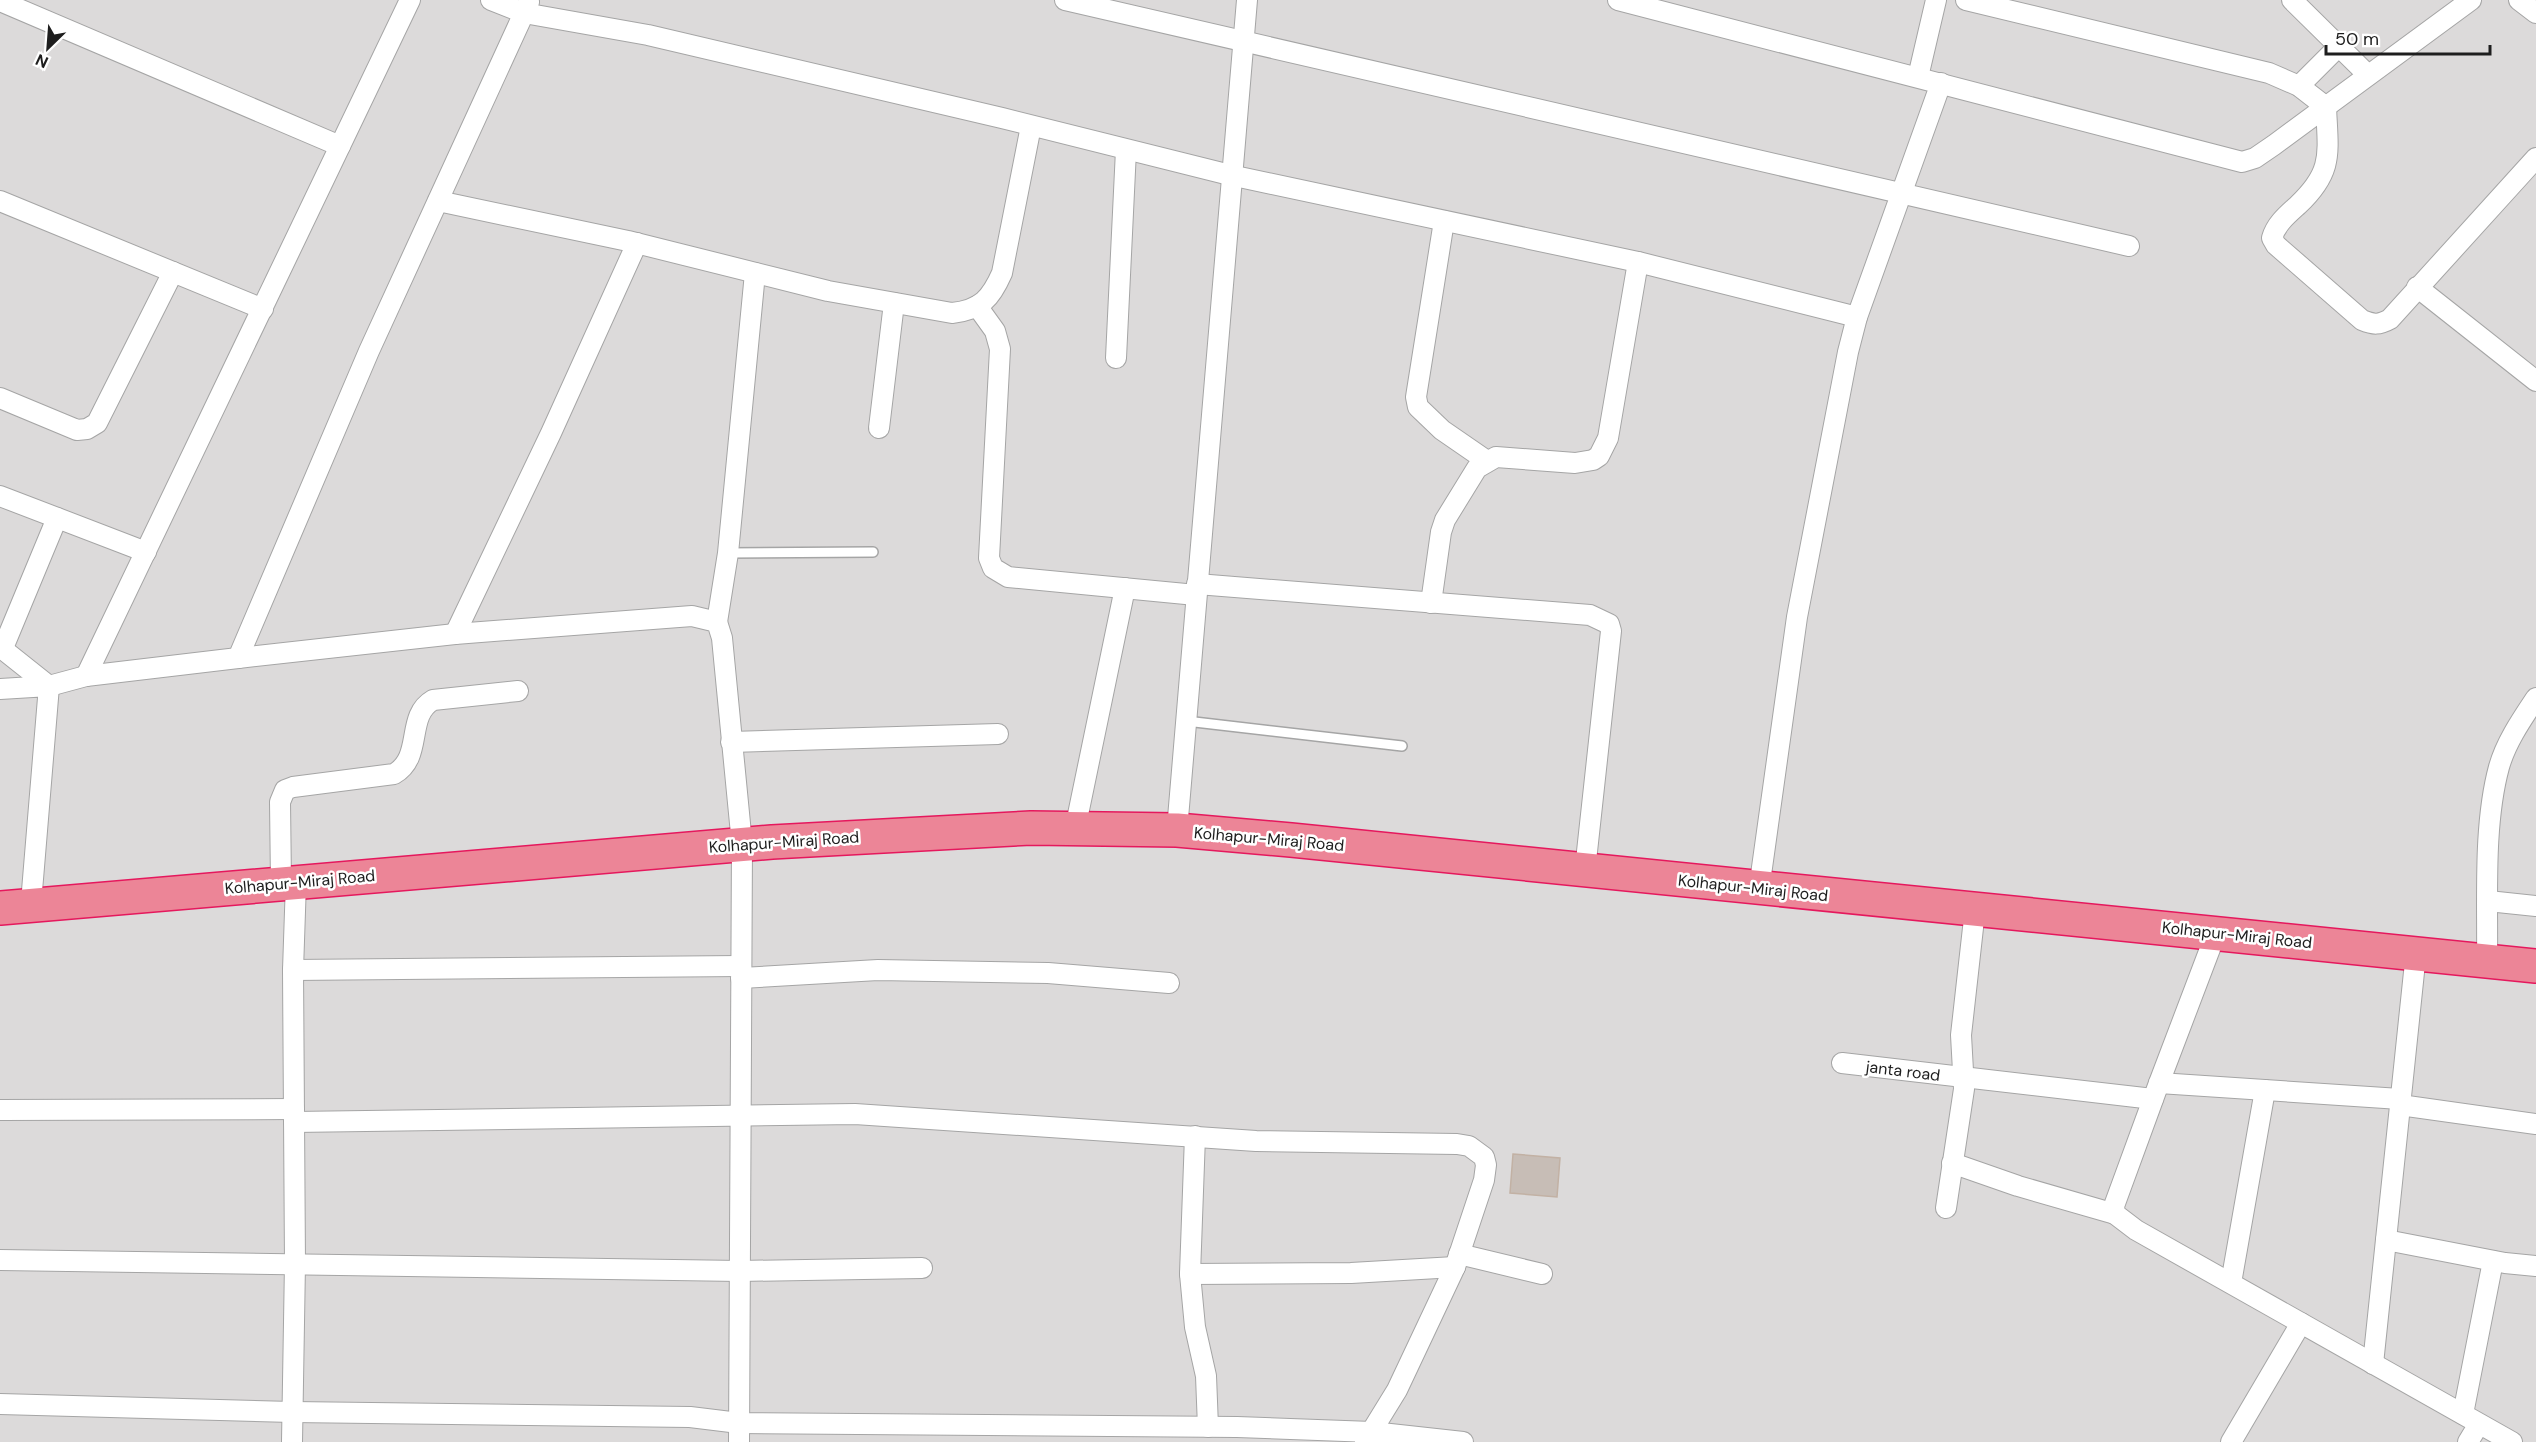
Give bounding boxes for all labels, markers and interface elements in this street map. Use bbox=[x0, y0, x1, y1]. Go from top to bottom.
north arrow bbox=[18, 18, 78, 78]
scale bar bbox=[2326, 18, 2490, 56]
text: 50 m bbox=[2335, 27, 2379, 51]
text: N bbox=[32, 49, 52, 73]
street label: Kolhapur-Miraj Road bbox=[1193, 822, 1345, 856]
street label: Kolhapur-Miraj Road bbox=[708, 826, 860, 858]
street label: Kolhapur-Miraj Road bbox=[224, 865, 376, 899]
street label: Kolhapur-Miraj Road bbox=[1677, 870, 1829, 906]
street label: Kolhapur-Miraj Road bbox=[2161, 917, 2313, 953]
street label: janta road bbox=[1864, 1056, 1941, 1086]

